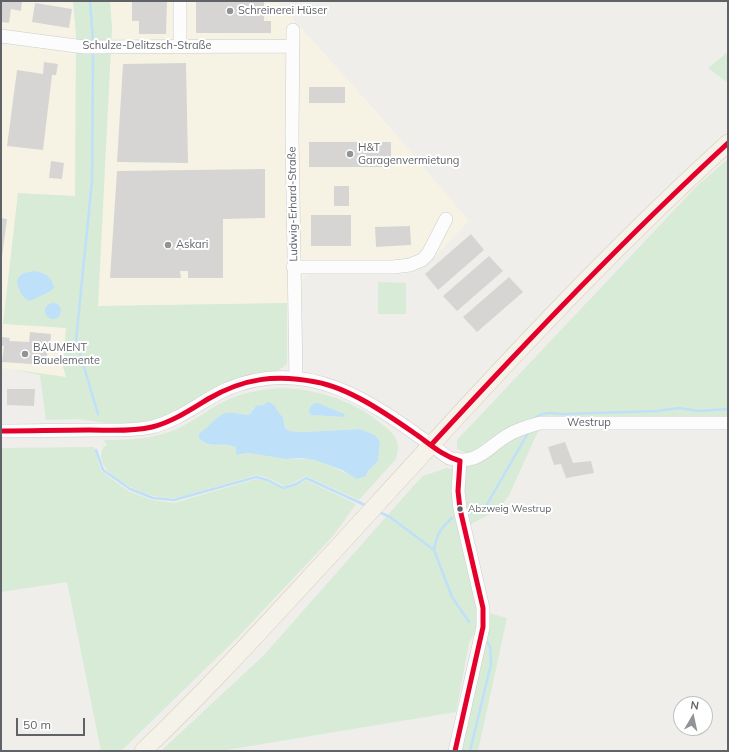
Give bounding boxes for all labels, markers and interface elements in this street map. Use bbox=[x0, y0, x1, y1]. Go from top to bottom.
place label: Schreinerei Hüser bbox=[238, 4, 327, 18]
marker: Schreinerei Hüser bbox=[225, 6, 235, 16]
street label: Schulze-Delitzsch-Straße bbox=[82, 39, 212, 53]
place label: H&T Garagenvermietung bbox=[358, 141, 459, 167]
street label: Ludwig-Erhard-Straße bbox=[285, 146, 301, 262]
marker: H&T Garagenvermietung bbox=[345, 149, 355, 159]
place label: Askari bbox=[176, 238, 208, 252]
marker: Askari bbox=[163, 240, 173, 250]
place label: BAUMENT Bauelemente bbox=[33, 341, 100, 367]
marker: BAUMENT Bauelemente bbox=[20, 349, 30, 359]
street label: Westrup bbox=[567, 416, 611, 430]
place label: Abzweig Westrup bbox=[468, 503, 551, 515]
marker: Abzweig Westrup bbox=[455, 504, 465, 514]
north arrow bbox=[673, 696, 713, 736]
text: N bbox=[690, 698, 700, 713]
scale bar bbox=[18, 710, 87, 736]
text: 50 m bbox=[23, 717, 51, 732]

